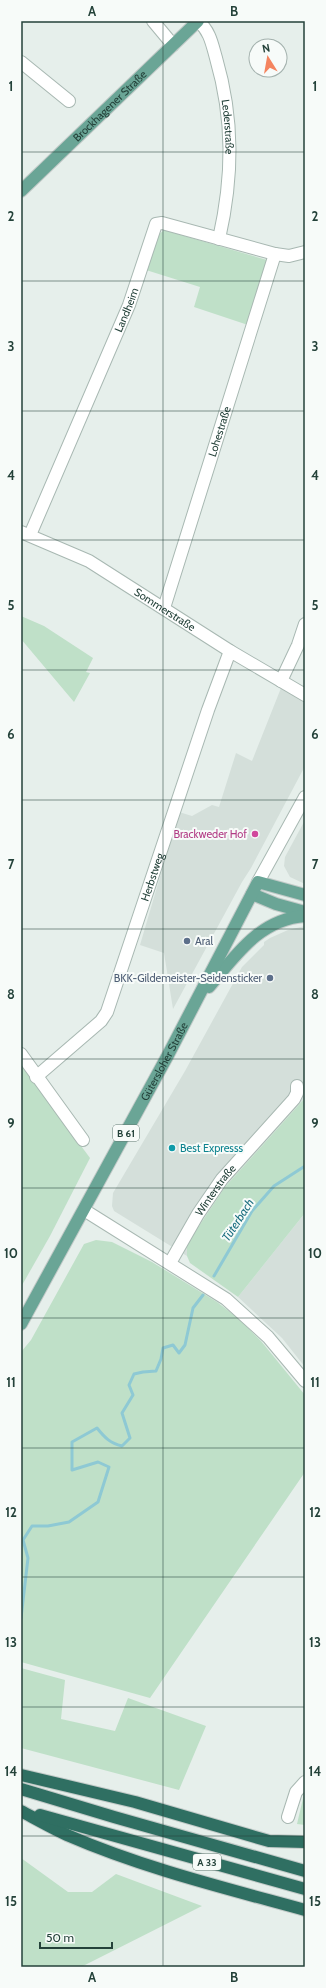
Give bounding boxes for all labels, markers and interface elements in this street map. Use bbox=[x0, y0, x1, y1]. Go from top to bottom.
text: A bbox=[88, 3, 97, 19]
text: B bbox=[230, 3, 238, 19]
north arrow bbox=[248, 38, 288, 78]
text: N bbox=[261, 41, 271, 56]
street label: Brockhagener Straße bbox=[70, 67, 150, 144]
text: 1 bbox=[9, 78, 13, 94]
text: 1 bbox=[313, 78, 317, 94]
street label: Lederstraße bbox=[218, 98, 237, 155]
text: 2 bbox=[8, 208, 15, 224]
text: 2 bbox=[312, 208, 319, 224]
street label: Landheim bbox=[111, 285, 141, 334]
text: 3 bbox=[7, 338, 15, 354]
text: 3 bbox=[311, 338, 319, 354]
street label: Lohestraße bbox=[205, 404, 234, 458]
text: 4 bbox=[7, 467, 15, 483]
text: 4 bbox=[311, 467, 319, 483]
street label: Sommerstraße bbox=[132, 585, 198, 634]
text: 5 bbox=[8, 597, 15, 613]
text: 5 bbox=[312, 597, 319, 613]
text: 6 bbox=[7, 726, 15, 742]
text: 6 bbox=[311, 726, 319, 742]
place label: Brackweder Hof bbox=[173, 827, 247, 841]
marker: Brackweder Hof bbox=[250, 829, 260, 839]
street label: Herbstweg bbox=[138, 850, 167, 903]
text: 7 bbox=[8, 856, 15, 872]
text: 7 bbox=[312, 856, 319, 872]
place label: Aral bbox=[195, 934, 213, 948]
marker: Aral bbox=[182, 936, 192, 946]
place label: BKK-Gildemeister-Seidensticker bbox=[114, 971, 263, 985]
marker: BKK-Gildemeister-Seidensticker bbox=[265, 973, 275, 983]
text: 8 bbox=[7, 986, 15, 1002]
text: 8 bbox=[311, 986, 319, 1002]
street label: Gütersloher Straße bbox=[137, 1019, 191, 1103]
text: 9 bbox=[7, 1115, 15, 1131]
text: 9 bbox=[311, 1115, 319, 1131]
road number: B 61 bbox=[113, 1125, 139, 1141]
place label: Best Expresss bbox=[180, 1141, 243, 1155]
marker: Best Expresss bbox=[167, 1143, 177, 1153]
street label: Winterstraße bbox=[192, 1161, 239, 1219]
water label: Tüterbach bbox=[218, 1196, 257, 1244]
text: 10 bbox=[4, 1245, 18, 1261]
text: 10 bbox=[308, 1245, 322, 1261]
text: 11 bbox=[6, 1374, 16, 1390]
text: 11 bbox=[310, 1374, 320, 1390]
text: 12 bbox=[5, 1504, 17, 1520]
text: 12 bbox=[309, 1504, 321, 1520]
text: 13 bbox=[5, 1634, 17, 1650]
text: 13 bbox=[309, 1634, 321, 1650]
text: 14 bbox=[5, 1763, 17, 1779]
text: 14 bbox=[309, 1763, 321, 1779]
road number: A 33 bbox=[193, 1854, 221, 1870]
text: 15 bbox=[5, 1893, 17, 1909]
text: 15 bbox=[309, 1893, 321, 1909]
scale bar bbox=[40, 1924, 112, 1950]
text: 50 m bbox=[46, 1930, 74, 1945]
text: A bbox=[88, 1969, 97, 1985]
text: B bbox=[230, 1969, 238, 1985]

